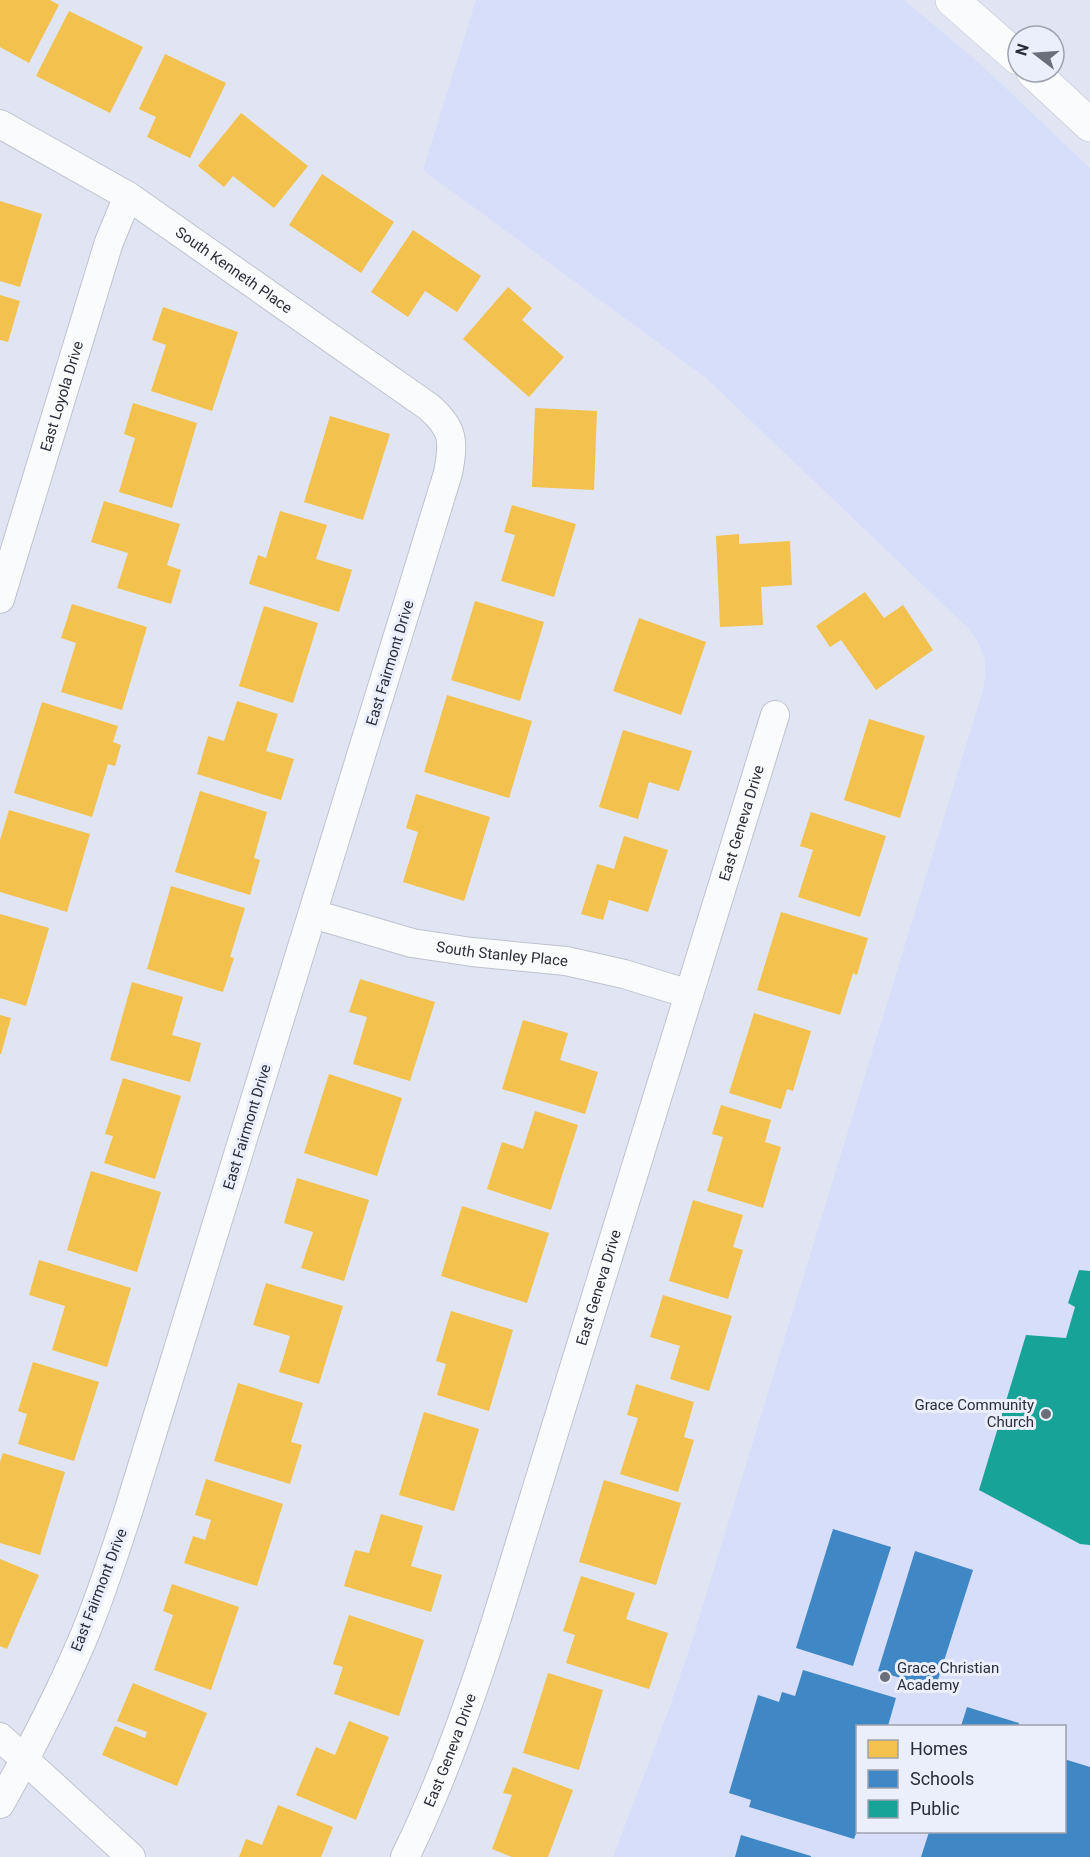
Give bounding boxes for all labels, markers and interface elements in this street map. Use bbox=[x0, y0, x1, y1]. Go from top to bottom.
north arrow bbox=[1006, 24, 1066, 84]
text: N bbox=[1011, 42, 1033, 58]
street label: South Kenneth Place bbox=[172, 223, 296, 317]
street label: East Loyola Drive bbox=[37, 339, 87, 454]
street label: East Fairmont Drive bbox=[362, 598, 418, 728]
street label: East Geneva Drive bbox=[715, 763, 768, 883]
street label: South Stanley Place bbox=[435, 938, 569, 970]
street label: East Fairmont Drive bbox=[219, 1062, 275, 1192]
street label: East Geneva Drive bbox=[572, 1227, 625, 1348]
place label: Grace Community Church bbox=[914, 1396, 1034, 1431]
marker: Grace Community Church bbox=[1039, 1407, 1053, 1421]
street label: East Fairmont Drive bbox=[67, 1526, 131, 1654]
place label: Grace Christian Academy bbox=[897, 1659, 999, 1694]
marker: Grace Christian Academy bbox=[878, 1670, 892, 1684]
street label: East Geneva Drive bbox=[420, 1691, 480, 1810]
legend bbox=[856, 1725, 1066, 1833]
text: Homes bbox=[910, 1738, 968, 1759]
text: Schools bbox=[910, 1768, 974, 1789]
text: Public bbox=[910, 1798, 960, 1819]

